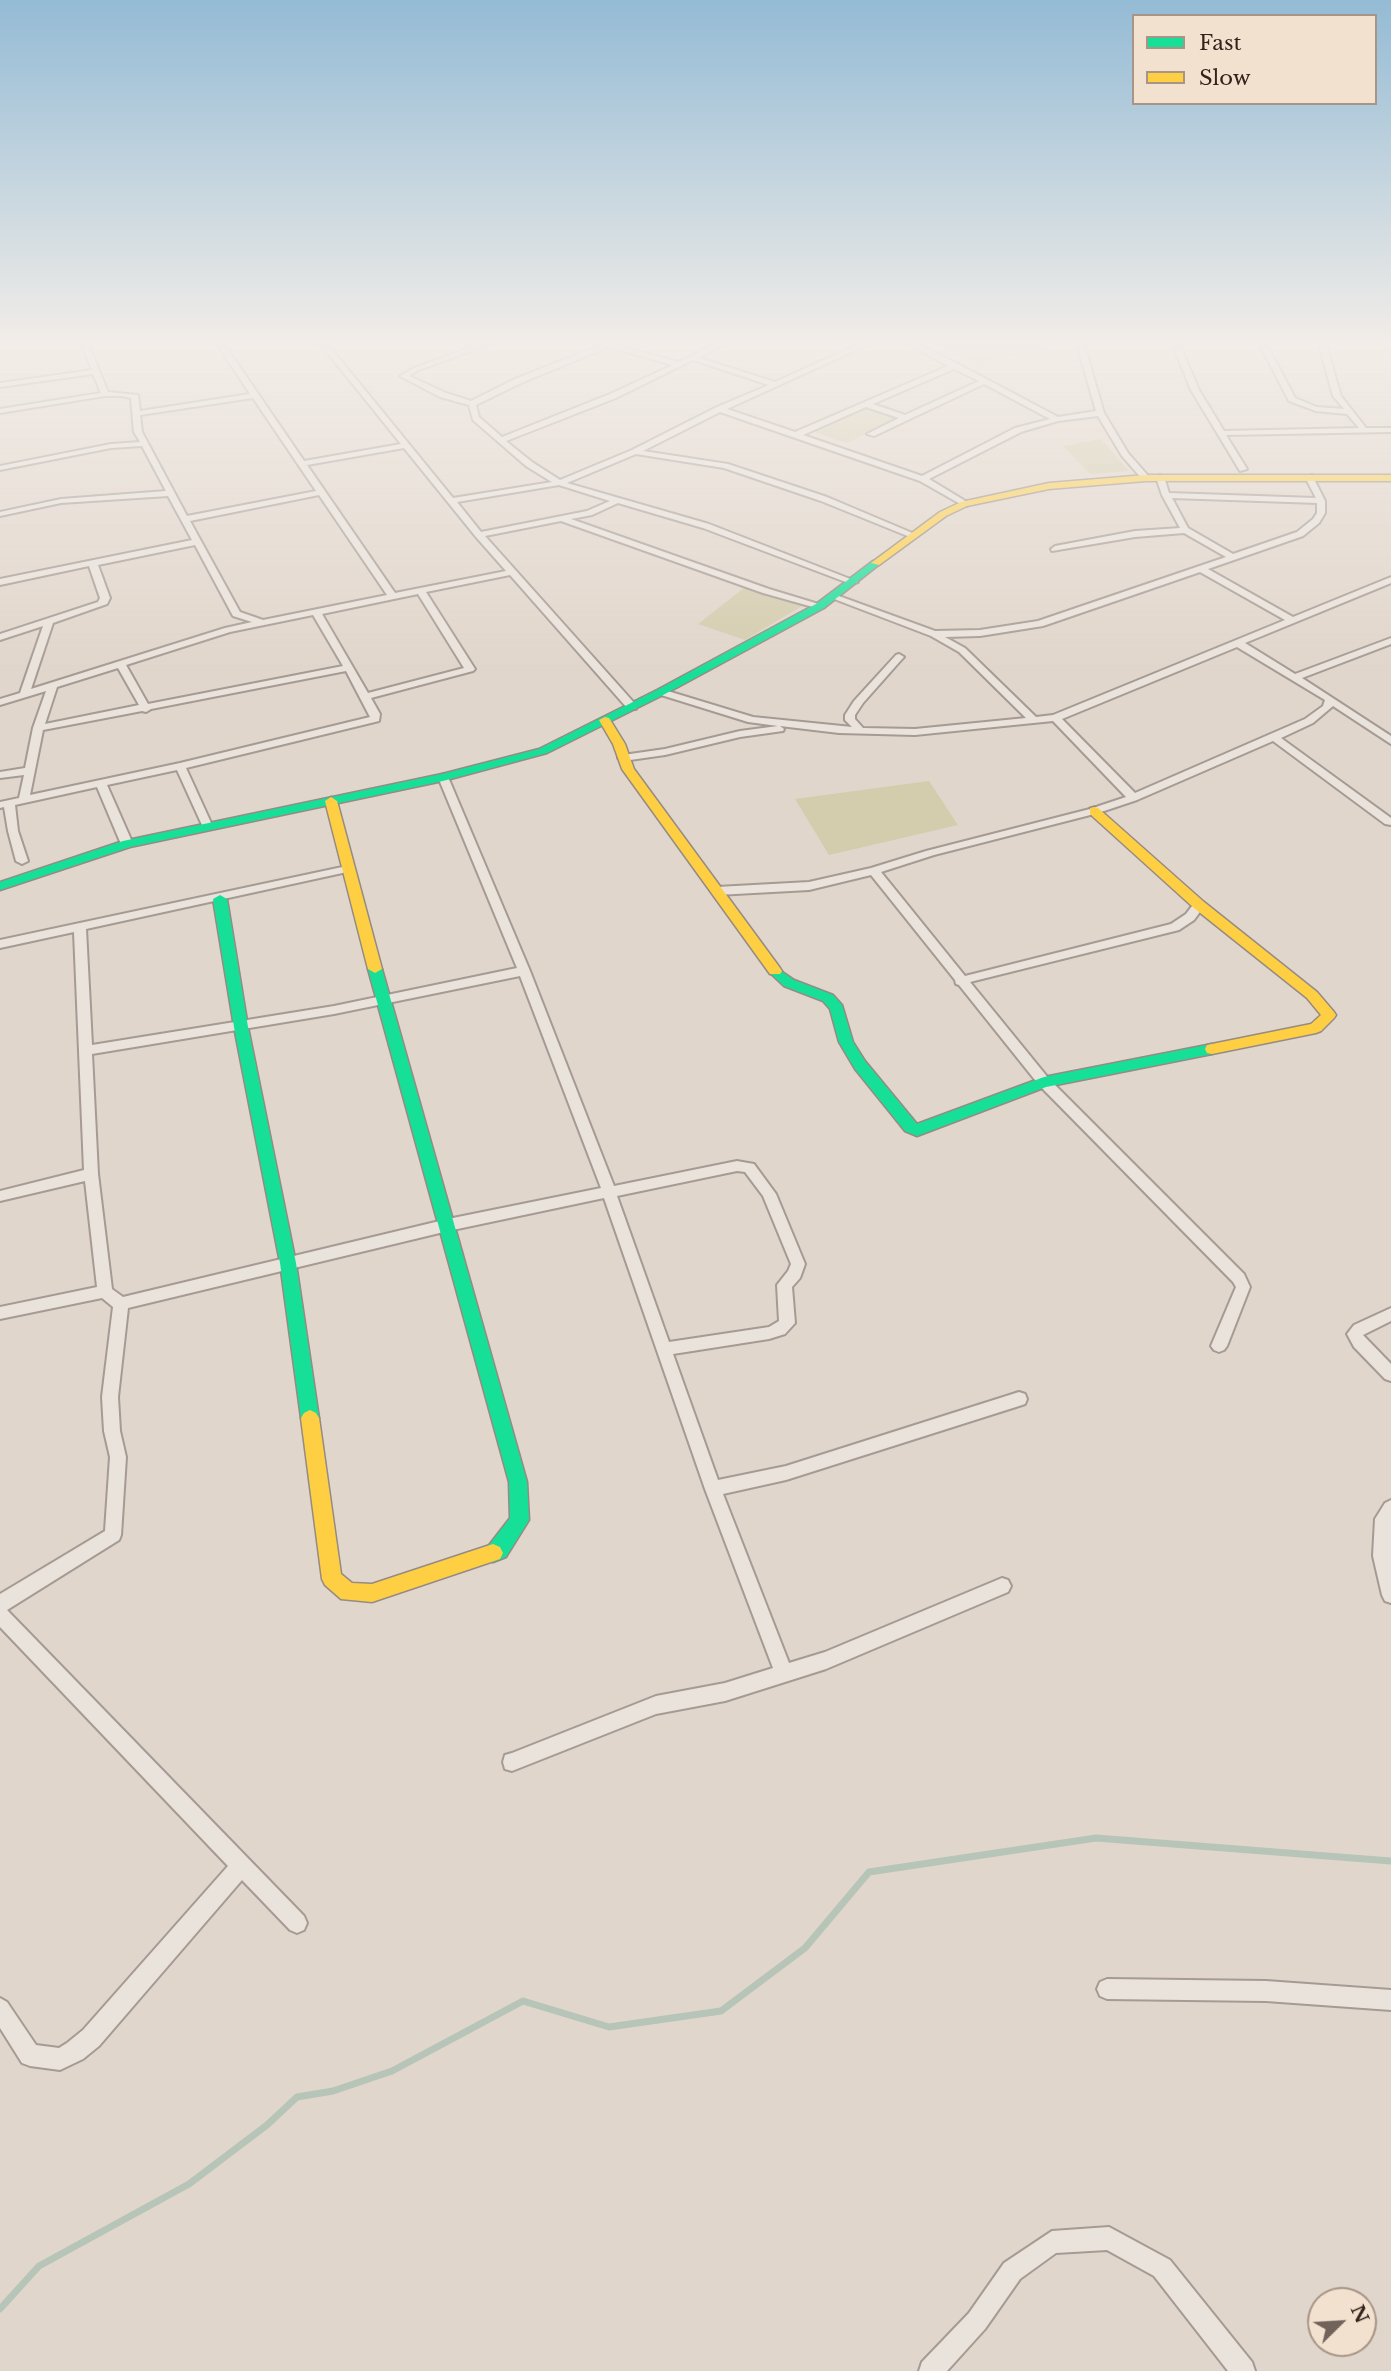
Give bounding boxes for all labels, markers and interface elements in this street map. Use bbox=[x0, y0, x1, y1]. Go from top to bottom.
legend bbox=[1132, 14, 1377, 105]
text: Fast bbox=[1199, 30, 1241, 56]
text: Slow bbox=[1199, 65, 1251, 91]
north arrow bbox=[1307, 2287, 1377, 2357]
text: N bbox=[1346, 2301, 1374, 2327]

